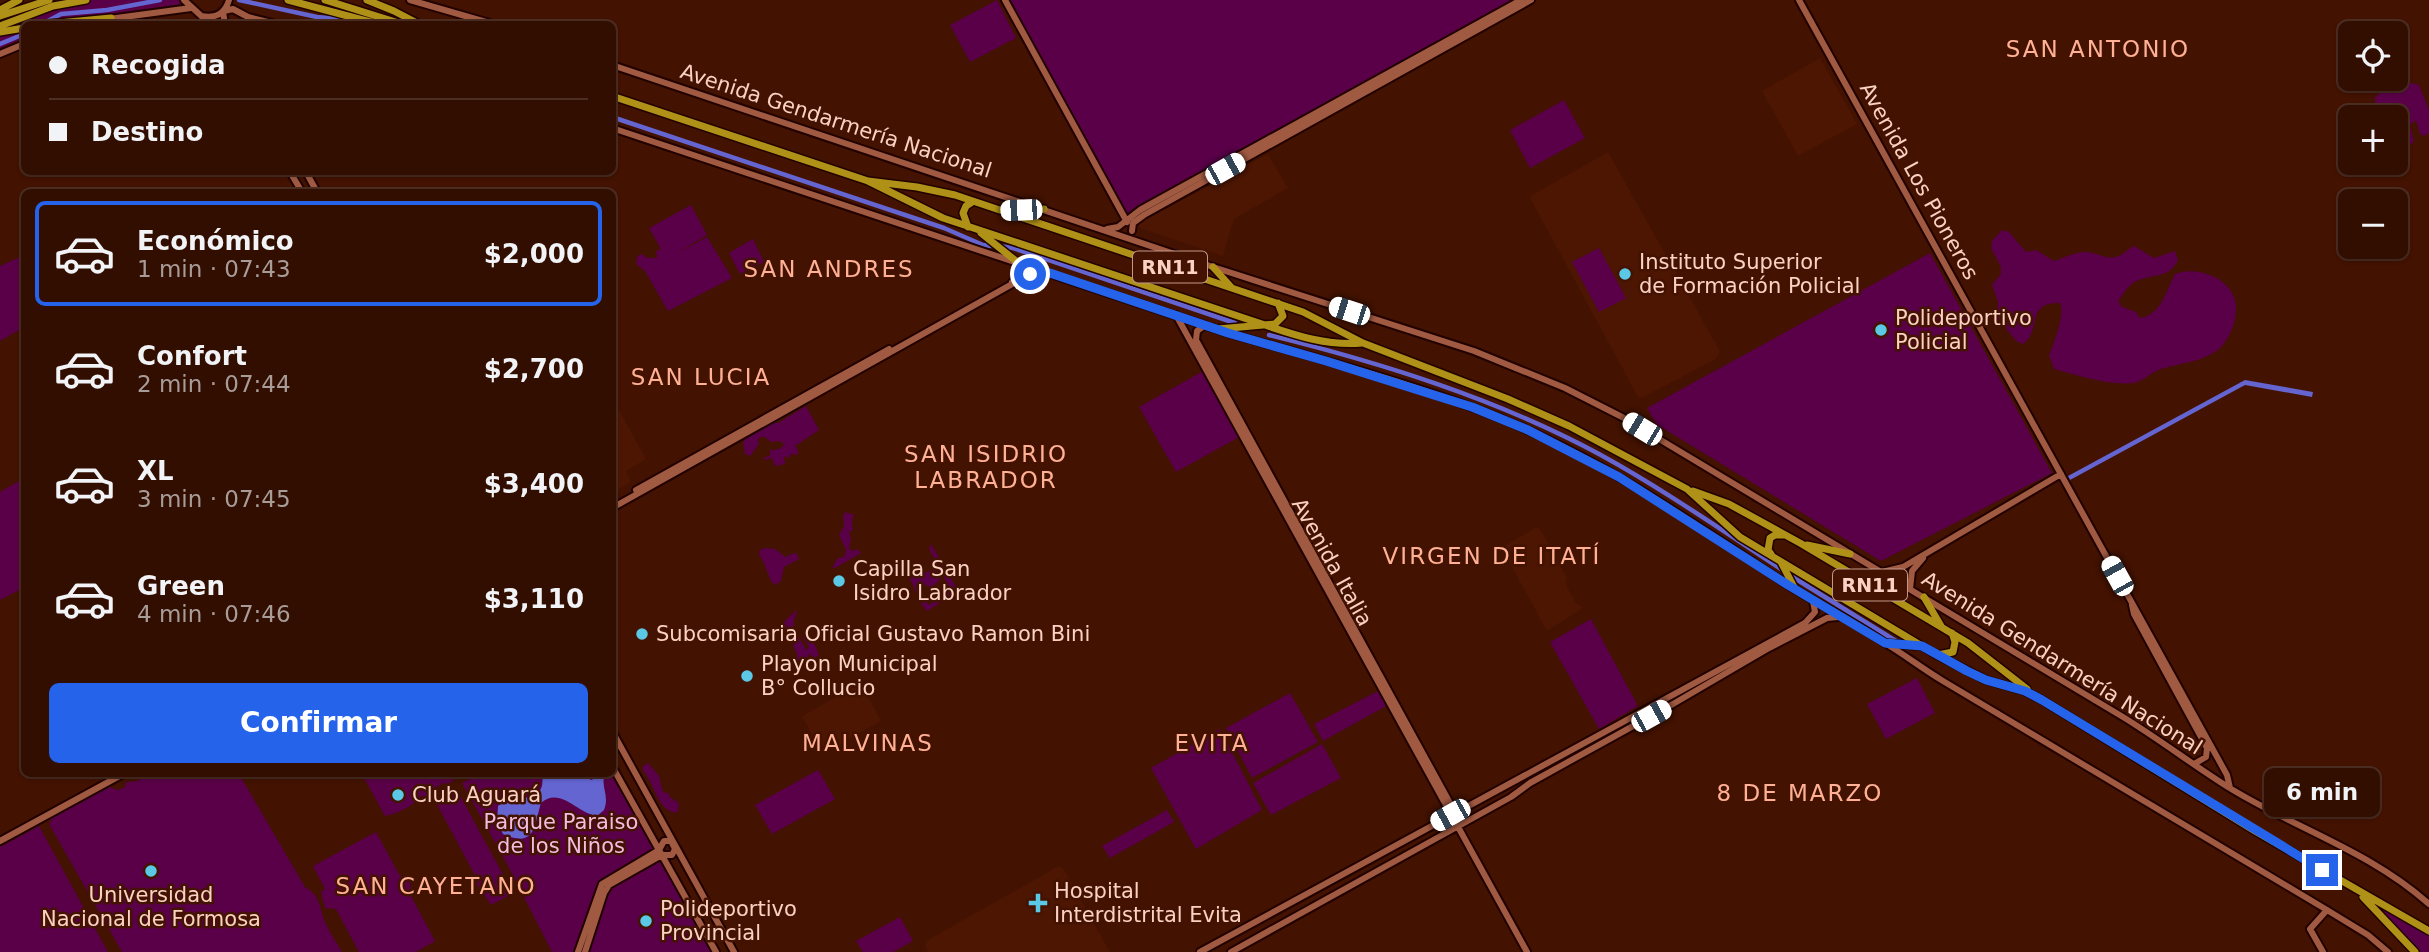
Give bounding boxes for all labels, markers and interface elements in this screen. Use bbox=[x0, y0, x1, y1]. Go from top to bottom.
map controls bbox=[2338, 21, 2408, 259]
button: locate bbox=[2338, 21, 2408, 91]
district label: SAN ANTONIO bbox=[2006, 36, 2190, 62]
text: Recogida bbox=[91, 50, 226, 80]
street label: Avenida Gendarmería Nacional bbox=[677, 59, 995, 183]
street label: Avenida Los Pioneros bbox=[1855, 78, 1983, 284]
button: + bbox=[2338, 105, 2408, 175]
text: Destino bbox=[91, 117, 203, 147]
car bbox=[1202, 150, 1249, 188]
button: − bbox=[2338, 189, 2408, 259]
car bbox=[1000, 199, 1043, 221]
icon: car bbox=[53, 222, 116, 285]
text: Económico bbox=[137, 226, 294, 256]
text: $2,000 bbox=[484, 239, 584, 269]
place label: Instituto Superior de Formación Policial bbox=[1639, 250, 1860, 298]
road number: RN11 bbox=[1133, 252, 1207, 282]
text: 1 min · 07:43 bbox=[137, 256, 291, 282]
district label: SAN ANDRES bbox=[743, 256, 915, 282]
route start bbox=[1014, 258, 1046, 290]
marker: Instituto Superior de Formación Policial bbox=[1617, 266, 1633, 282]
car bbox=[1326, 295, 1373, 327]
place label: Polideportivo Policial bbox=[1895, 306, 2032, 354]
marker: Polideportivo Policial bbox=[1873, 322, 1889, 338]
icon: car bbox=[53, 337, 116, 400]
text: Confort bbox=[137, 341, 247, 371]
text: $2,700 bbox=[484, 354, 584, 384]
district label: SAN LUCIA bbox=[631, 364, 771, 390]
text: 2 min · 07:44 bbox=[137, 371, 291, 397]
car bbox=[1619, 409, 1666, 449]
district label: SAN ISIDRIO LABRADOR bbox=[904, 441, 1068, 493]
icon: car bbox=[53, 452, 116, 515]
text: XL bbox=[137, 456, 174, 486]
text: $3,400 bbox=[484, 469, 584, 499]
text: 3 min · 07:45 bbox=[137, 486, 291, 512]
street label: Avenida Italia bbox=[1287, 494, 1377, 630]
district label: VIRGEN DE ITATÍ bbox=[1383, 542, 1601, 569]
car bbox=[2098, 553, 2137, 599]
place label: Capilla San Isidro Labrador bbox=[853, 557, 1012, 605]
icon: car bbox=[53, 567, 116, 630]
street label: Avenida Gendarmería Nacional bbox=[1918, 567, 2206, 759]
road number: RN11 bbox=[1833, 570, 1907, 600]
text: Green bbox=[137, 571, 225, 601]
marker: Capilla San Isidro Labrador bbox=[831, 573, 847, 589]
text: $3,110 bbox=[484, 584, 584, 614]
text: 4 min · 07:46 bbox=[137, 601, 291, 627]
place label: Subcomisaria Oficial Gustavo Ramon Bini bbox=[656, 622, 1090, 646]
marker: Subcomisaria Oficial Gustavo Ramon Bini bbox=[634, 626, 650, 642]
place label: Playon Municipal B° Collucio bbox=[761, 652, 938, 700]
marker: Playon Municipal B° Collucio bbox=[739, 668, 755, 684]
button: Confirmar bbox=[49, 683, 588, 763]
car bbox=[1628, 697, 1675, 735]
district label: MALVINAS bbox=[802, 730, 934, 756]
district label: EVITA bbox=[1174, 730, 1250, 756]
callout: 6 min bbox=[2264, 768, 2380, 818]
text: 6 min bbox=[2286, 779, 2358, 805]
district label: 8 DE MARZO bbox=[1717, 780, 1883, 806]
place label: Club Aguará bbox=[412, 783, 541, 807]
marker: Club Aguará bbox=[390, 787, 406, 803]
car bbox=[1427, 796, 1474, 834]
park label: Parque Paraiso de los Niños bbox=[484, 810, 638, 858]
route end bbox=[2306, 854, 2338, 886]
marker: Universidad Nacional de Formosa bbox=[143, 863, 159, 879]
district label: SAN CAYETANO bbox=[335, 873, 537, 899]
place label: Hospital Interdistrital Evita bbox=[1054, 879, 1242, 927]
place label: Universidad Nacional de Formosa bbox=[41, 883, 261, 931]
marker: Hospital Interdistrital Evita bbox=[1028, 893, 1048, 913]
place label: Polideportivo Provincial bbox=[660, 897, 797, 945]
marker: Polideportivo Provincial bbox=[638, 913, 654, 929]

